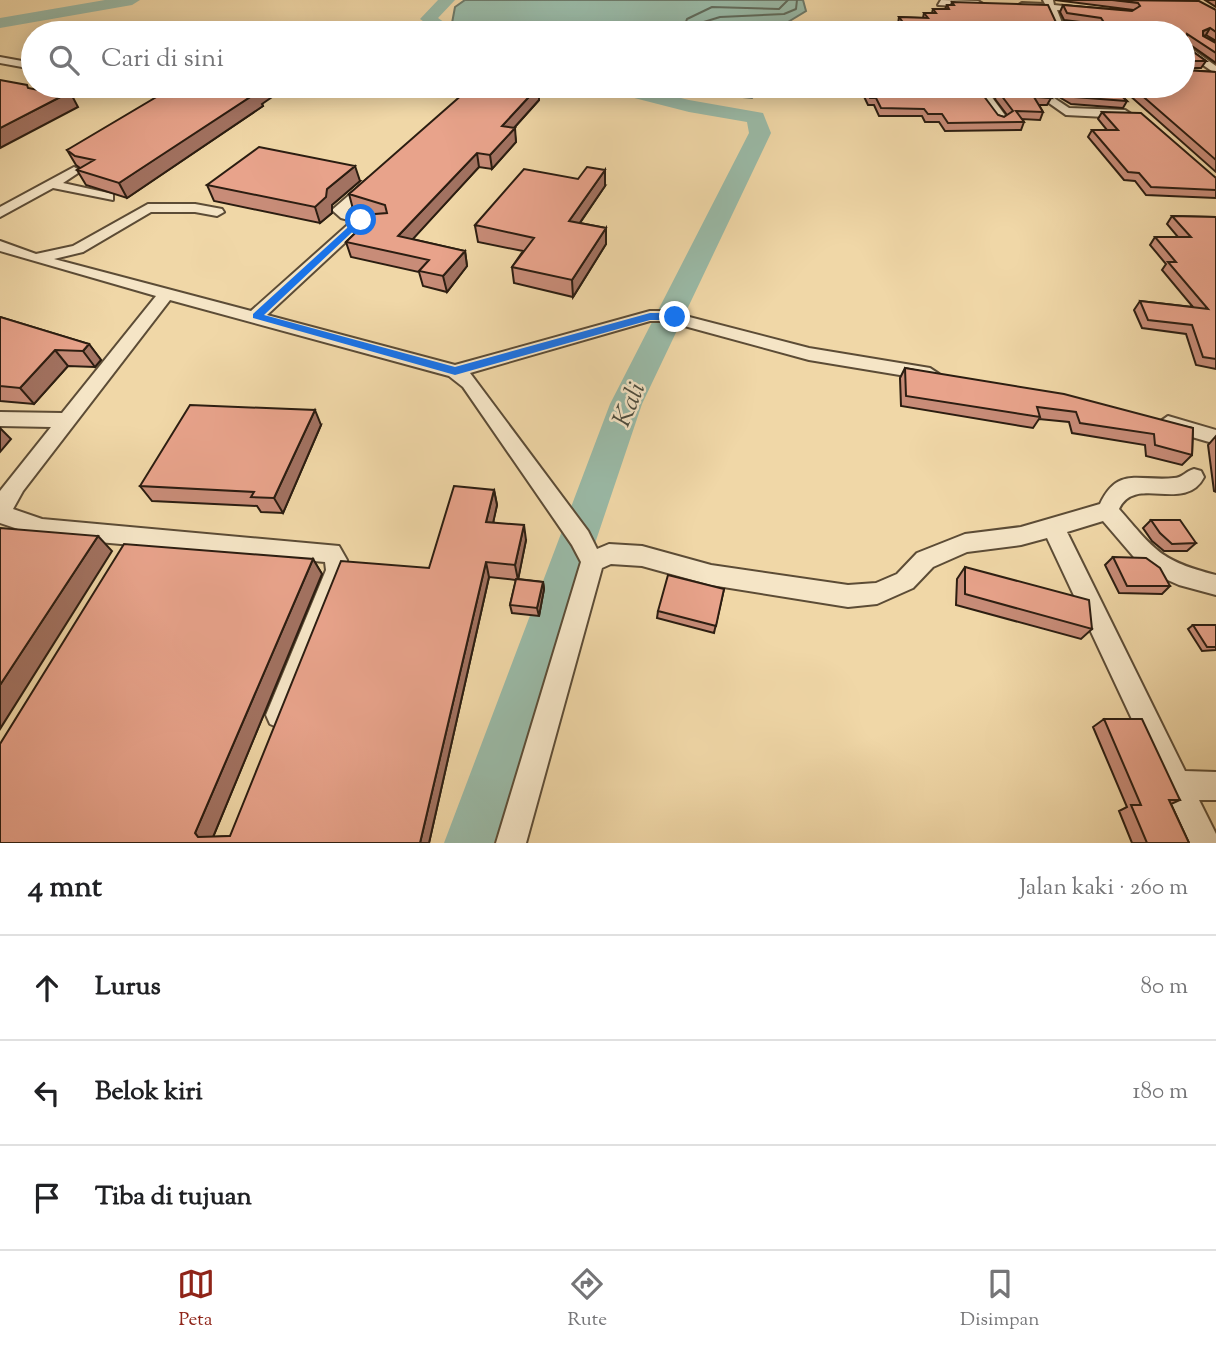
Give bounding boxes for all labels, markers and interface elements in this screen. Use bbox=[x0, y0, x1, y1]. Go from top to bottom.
search box bbox=[21, 21, 1195, 98]
icon: search bbox=[45, 41, 83, 79]
text: Cari di sini bbox=[101, 41, 224, 78]
route start bbox=[345, 204, 376, 235]
route end bbox=[659, 301, 690, 332]
water label: Kali bbox=[604, 377, 656, 433]
text: 4 mnt bbox=[28, 867, 102, 910]
text: Jalan kaki · 260 m bbox=[1019, 872, 1188, 905]
icon: ahead bbox=[28, 969, 66, 1007]
text: Lurus bbox=[95, 969, 161, 1006]
text: 80 m bbox=[1140, 971, 1188, 1004]
icon: left bbox=[28, 1074, 66, 1112]
text: Belok kiri bbox=[95, 1074, 203, 1111]
text: 180 m bbox=[1133, 1076, 1188, 1109]
icon: arrive bbox=[28, 1179, 66, 1217]
text: Tiba di tujuan bbox=[95, 1179, 252, 1216]
tab: Peta bbox=[177, 1265, 215, 1334]
tab: Rute bbox=[568, 1265, 607, 1334]
tab: Disimpan bbox=[960, 1265, 1039, 1334]

